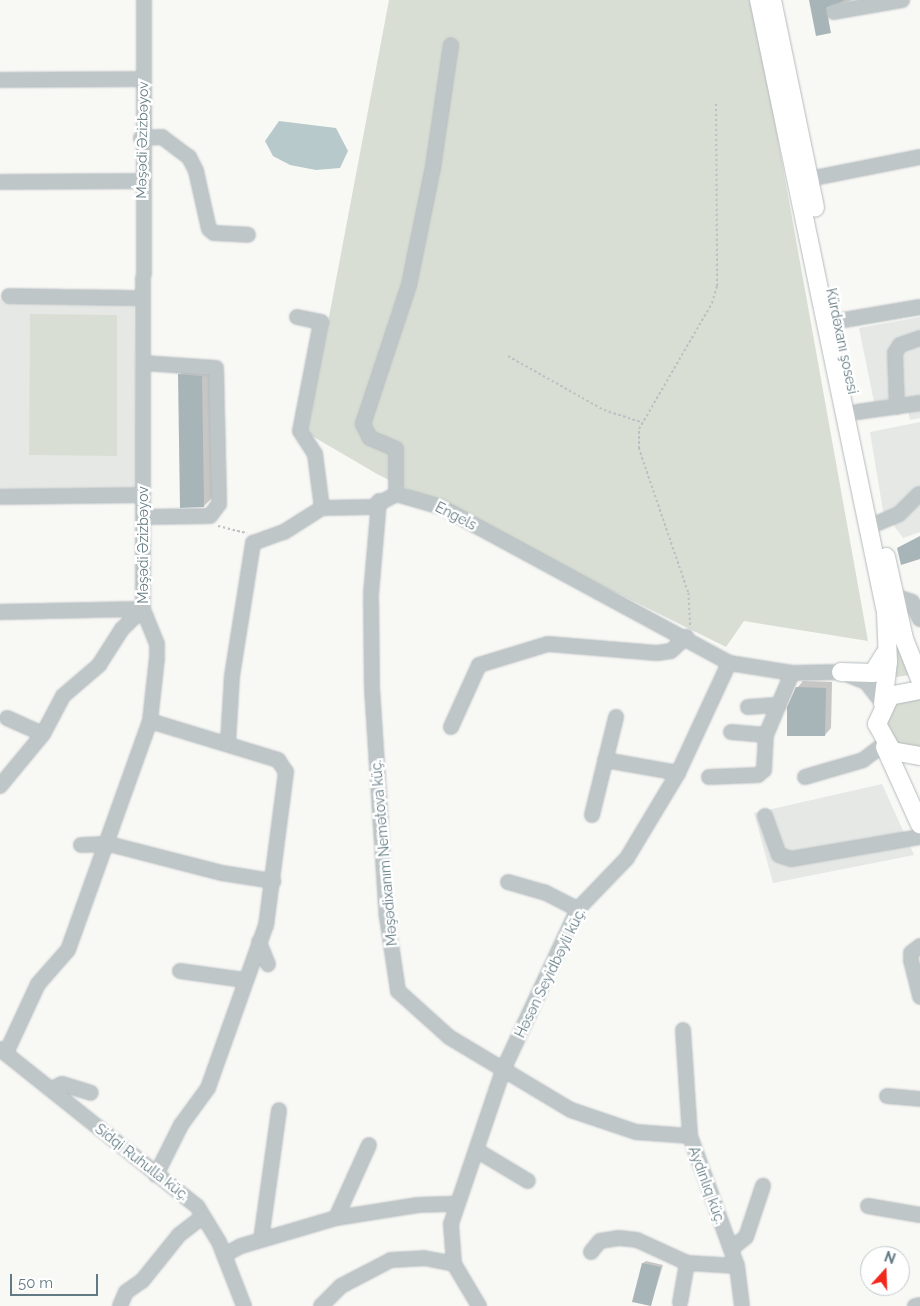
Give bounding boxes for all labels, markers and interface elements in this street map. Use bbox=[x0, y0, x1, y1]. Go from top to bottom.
street label: Məşədi Əzizbəyov bbox=[133, 81, 151, 199]
street label: Kürdəxanı şosesi bbox=[823, 287, 861, 395]
street label: Məşədi Əzizbəyov bbox=[135, 486, 151, 604]
street label: Engels bbox=[433, 499, 479, 533]
street label: Məşədixanım Nemətova küç. bbox=[368, 759, 400, 947]
street label: Həsən Seyidbəyli küç. bbox=[511, 906, 589, 1040]
street label: Sidqi Ruhulla küç. bbox=[92, 1120, 192, 1204]
street label: Aydınlıq küç. bbox=[685, 1144, 729, 1226]
north arrow bbox=[860, 1246, 910, 1296]
text: N bbox=[882, 1248, 898, 1267]
scale bar bbox=[12, 1264, 100, 1296]
text: 50 m bbox=[18, 1274, 53, 1292]

